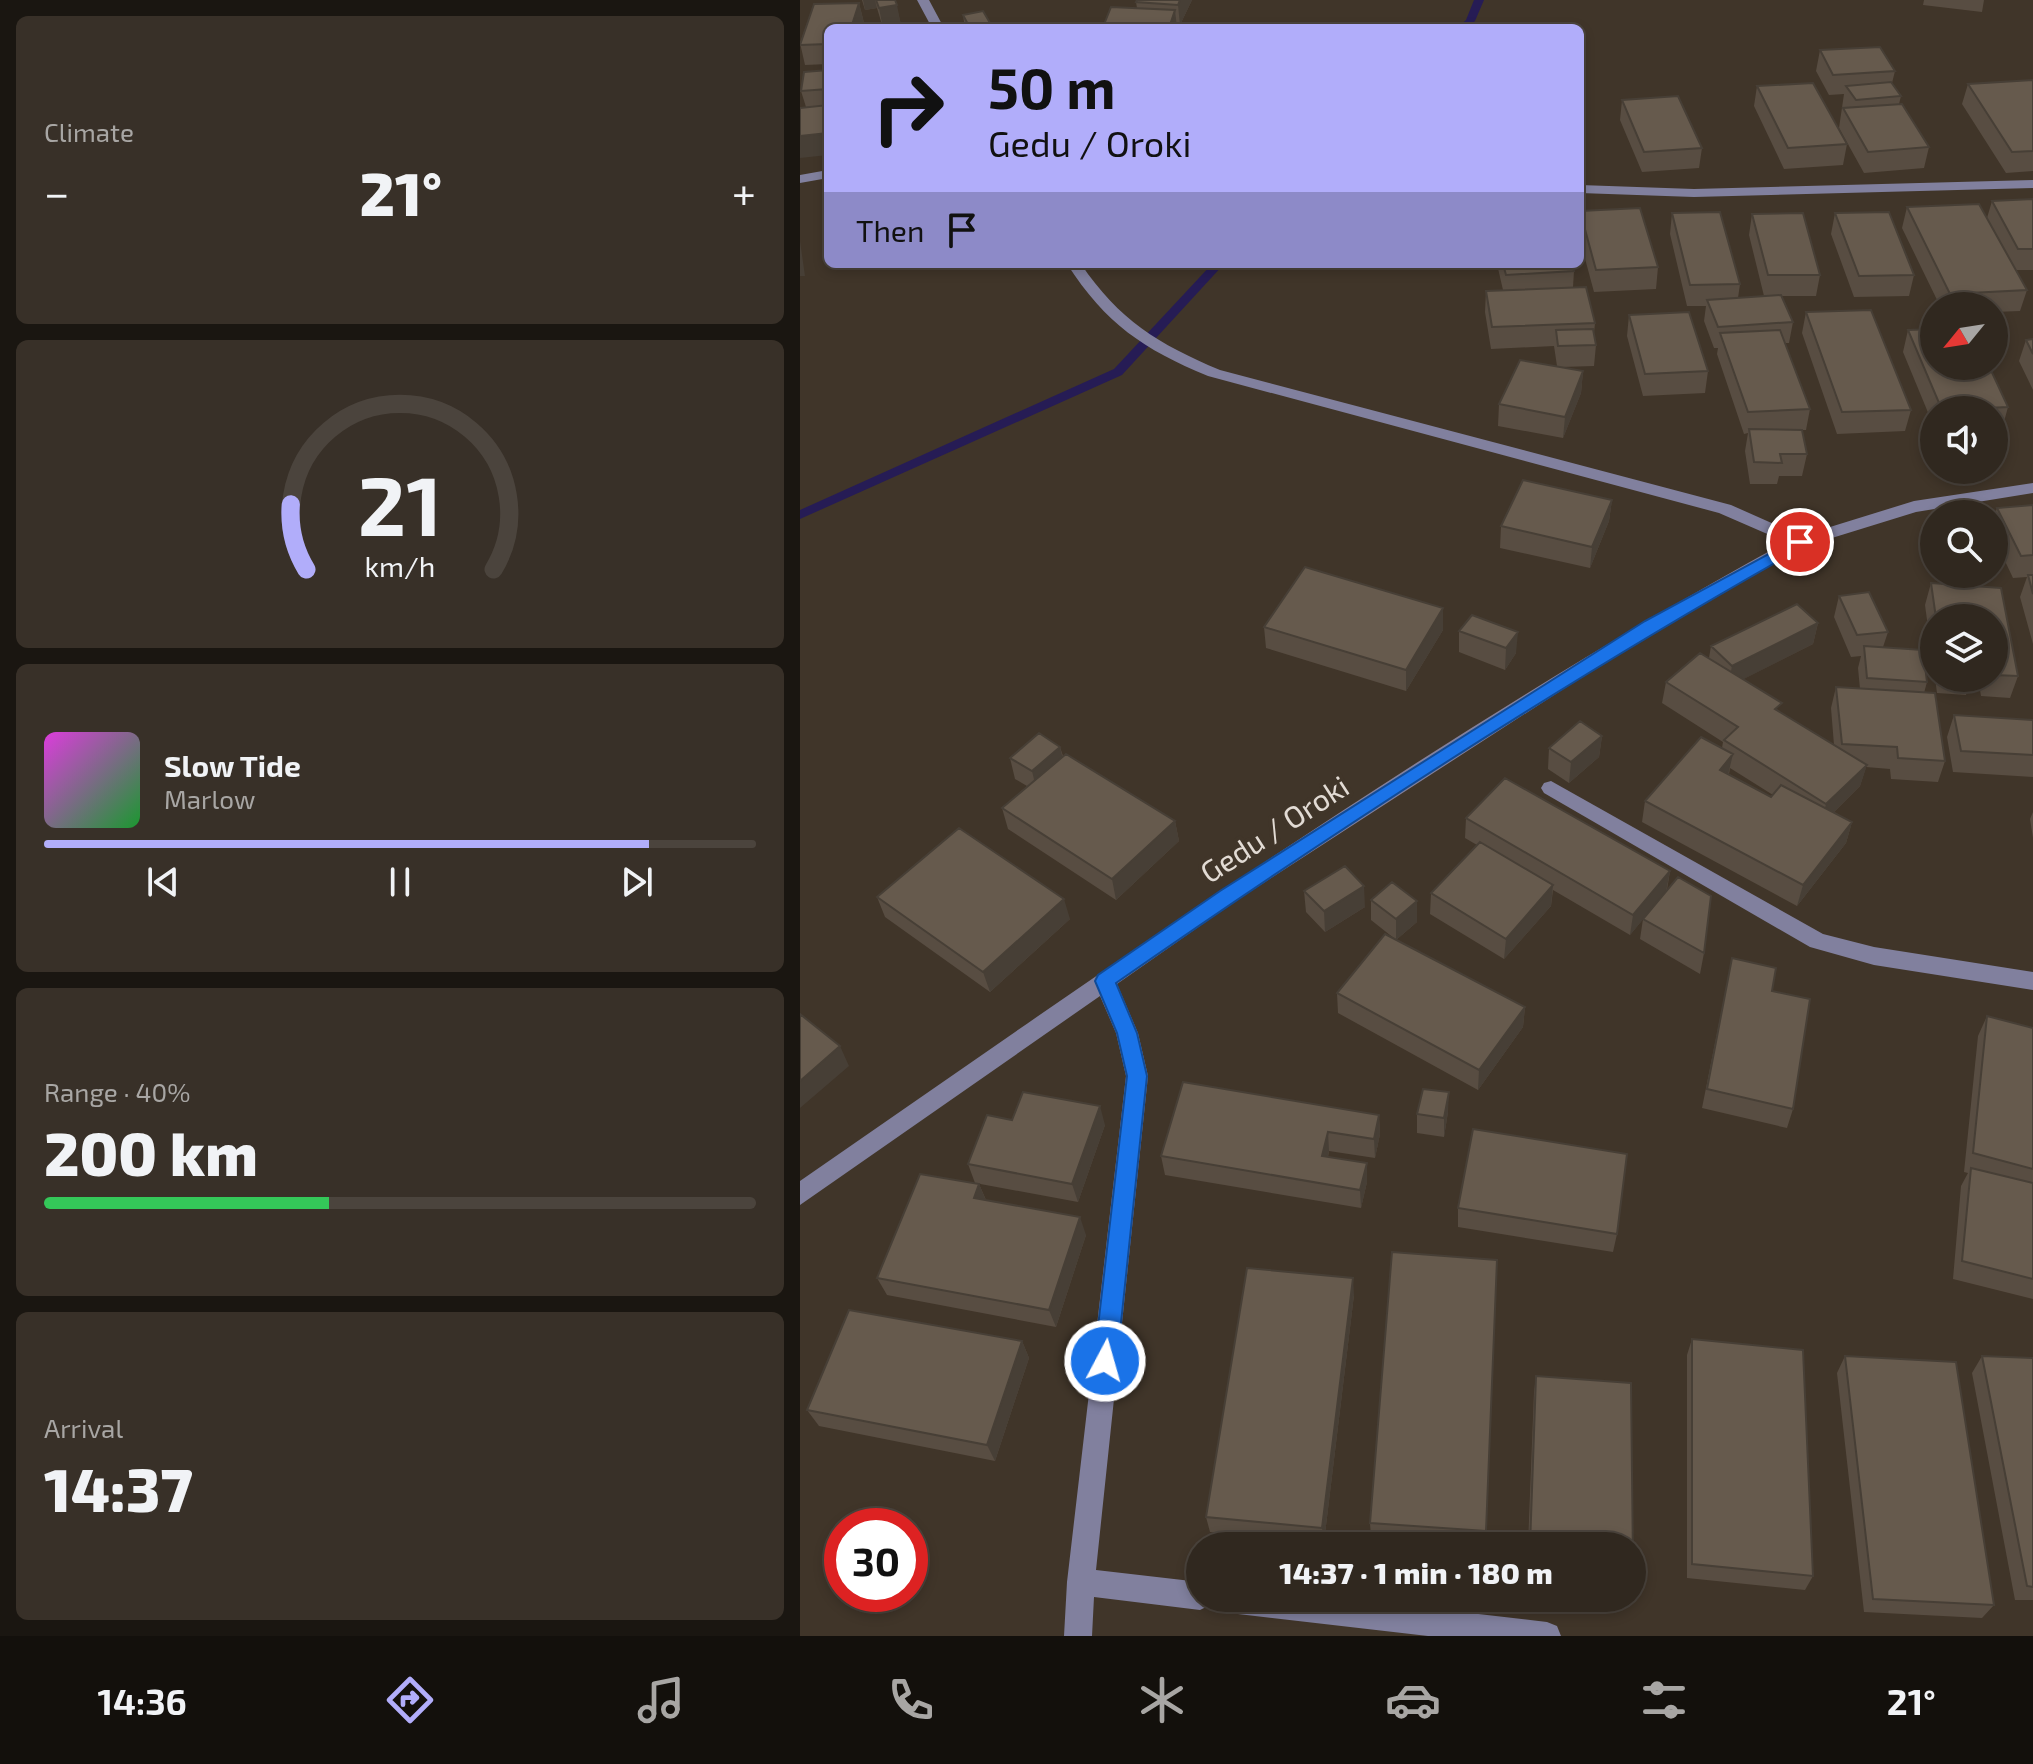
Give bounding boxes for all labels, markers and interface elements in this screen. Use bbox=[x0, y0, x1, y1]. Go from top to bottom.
text: 50 m bbox=[988, 53, 1116, 120]
icon: right bbox=[856, 56, 960, 160]
text: Climate bbox=[44, 116, 134, 147]
text: Gedu / Oroki bbox=[988, 121, 1191, 164]
text: 21° bbox=[359, 156, 442, 228]
text: − bbox=[44, 165, 70, 218]
text: + bbox=[732, 165, 756, 218]
icon: arrive bbox=[940, 208, 984, 252]
text: Then bbox=[856, 212, 924, 248]
north arrow bbox=[1920, 292, 2008, 380]
map controls bbox=[1920, 292, 2008, 692]
button: sound bbox=[1920, 396, 2008, 484]
text: 21 bbox=[358, 453, 442, 553]
button: search bbox=[1920, 500, 2008, 588]
pin bbox=[1766, 508, 1834, 576]
icon: arrive bbox=[1778, 520, 1822, 564]
text: km/h bbox=[365, 548, 435, 583]
button: layers bbox=[1920, 604, 2008, 692]
text: Slow Tide bbox=[164, 747, 301, 783]
street label: Gedu / Oroki bbox=[1193, 767, 1355, 890]
text: Marlow bbox=[164, 783, 255, 814]
icon: previous bbox=[141, 860, 185, 904]
icon: pause bbox=[378, 860, 422, 904]
icon: next bbox=[615, 860, 659, 904]
text: Range · 40% bbox=[44, 1076, 190, 1107]
text: 200 km bbox=[44, 1116, 258, 1188]
position arrow bbox=[1063, 1319, 1147, 1403]
text: Arrival bbox=[44, 1412, 123, 1443]
text: 14:37 bbox=[44, 1452, 193, 1524]
speed limit sign: 30 bbox=[824, 1508, 928, 1612]
text: 14:37 · 1 min · 180 m bbox=[1279, 1554, 1553, 1590]
icon: directions bbox=[382, 1672, 438, 1728]
icon: music bbox=[633, 1672, 689, 1728]
icon: phone bbox=[883, 1672, 939, 1728]
icon: climate bbox=[1134, 1672, 1190, 1728]
icon: car bbox=[1385, 1672, 1441, 1728]
icon: filters bbox=[1636, 1672, 1692, 1728]
text: 14:36 bbox=[97, 1679, 187, 1722]
text: 21° bbox=[1887, 1679, 1936, 1722]

